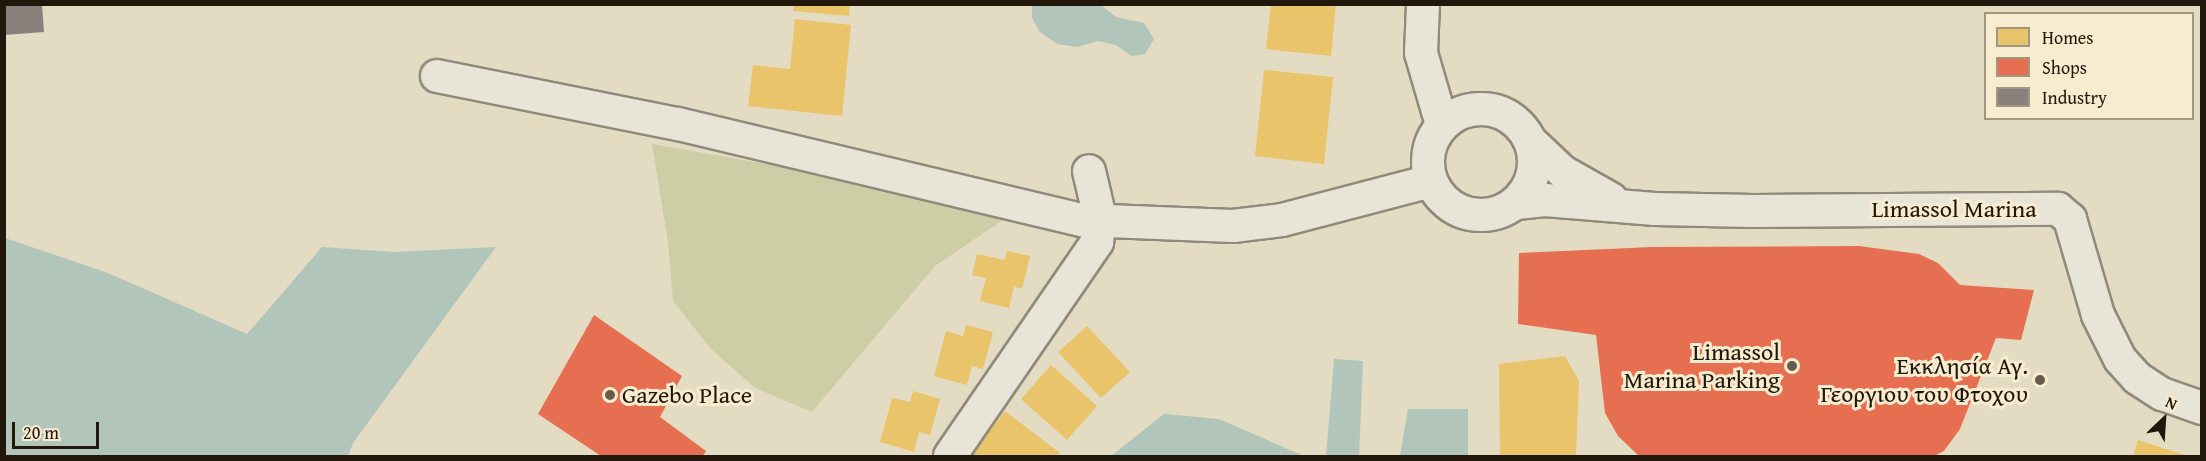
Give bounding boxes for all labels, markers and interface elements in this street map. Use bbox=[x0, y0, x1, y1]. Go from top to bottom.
legend bbox=[1984, 12, 2194, 120]
text: Homes bbox=[2042, 24, 2093, 51]
text: Shops bbox=[2042, 54, 2087, 81]
text: Industry bbox=[2042, 84, 2107, 111]
street label: Limassol Marina bbox=[1871, 195, 2037, 223]
place label: Limassol Marina Parking bbox=[1624, 338, 1780, 394]
place label: Εκκλησία Αγ. Γεοργιου του Φτοχου bbox=[1820, 352, 2028, 408]
marker: Limassol Marina Parking bbox=[1785, 359, 1799, 373]
marker: Εκκλησία Αγ. Γεοργιου του Φτοχου bbox=[2033, 373, 2047, 387]
place label: Gazebo Place bbox=[622, 381, 752, 409]
marker: Gazebo Place bbox=[603, 388, 617, 402]
north arrow bbox=[2134, 389, 2194, 449]
text: N bbox=[2162, 390, 2182, 416]
scale bar bbox=[15, 410, 102, 448]
text: 20 m bbox=[23, 419, 59, 446]

